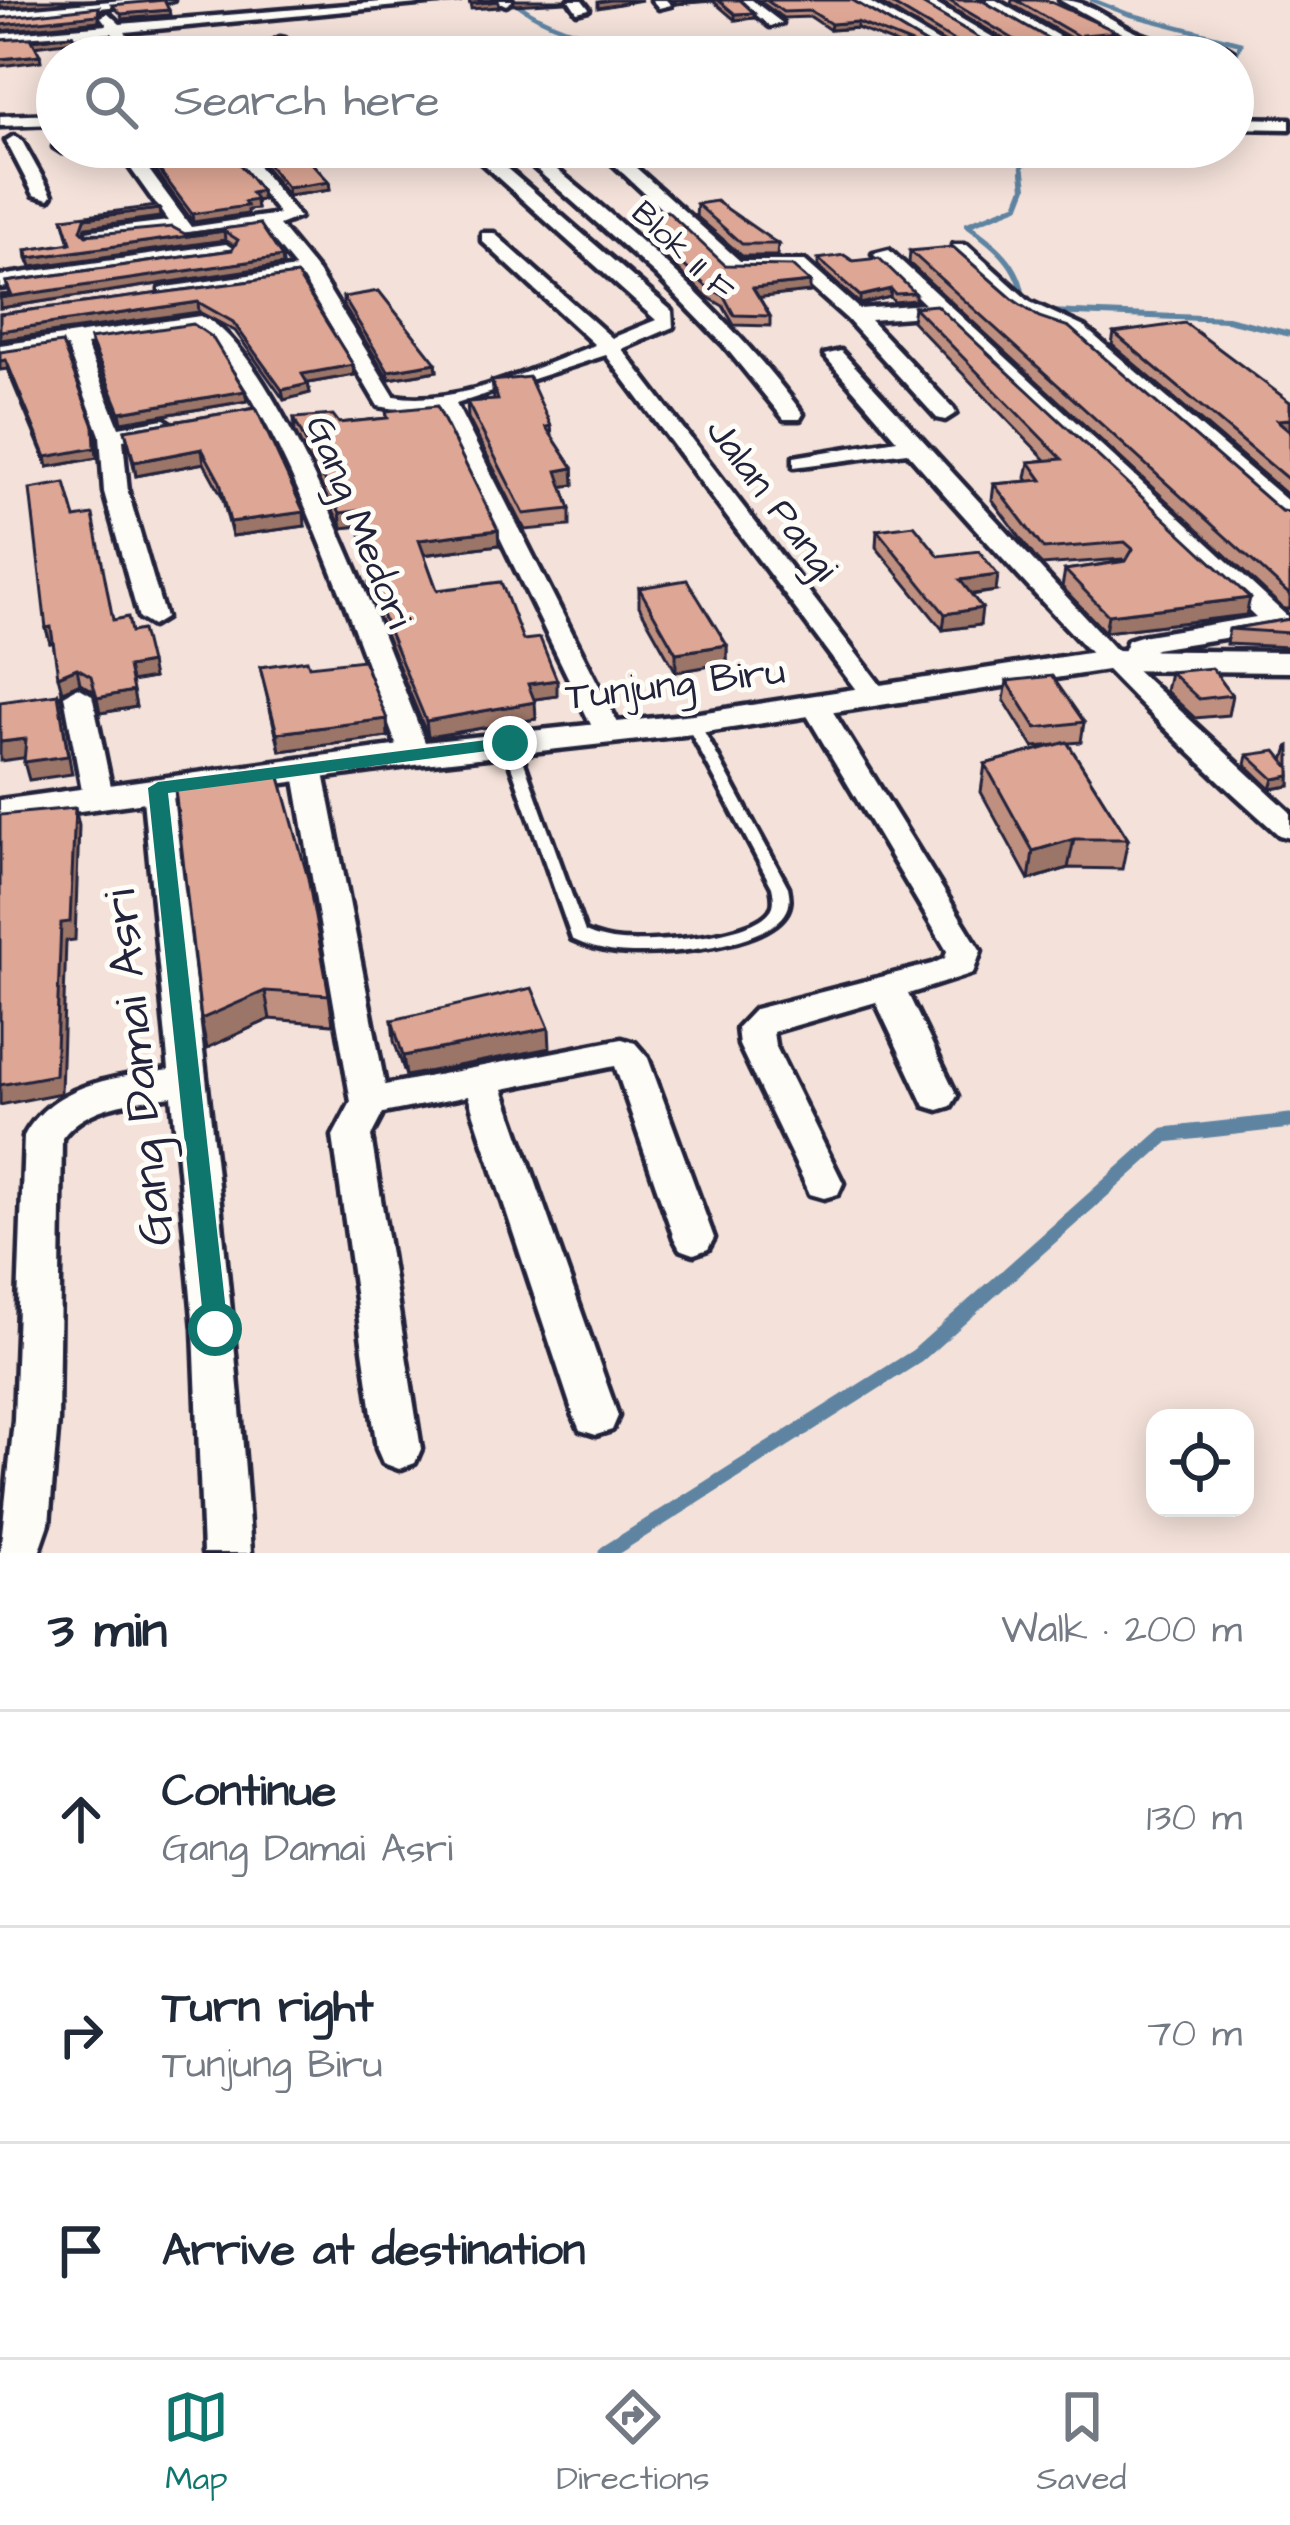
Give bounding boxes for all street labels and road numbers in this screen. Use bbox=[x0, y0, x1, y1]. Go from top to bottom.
street label: Blok II F bbox=[621, 191, 744, 312]
street label: Jalan Pangi bbox=[692, 407, 851, 593]
street label: Gang Medori bbox=[291, 408, 425, 637]
street label: Tunjung Biru bbox=[563, 645, 788, 725]
street label: Gang Damai Asri bbox=[87, 886, 192, 1249]

